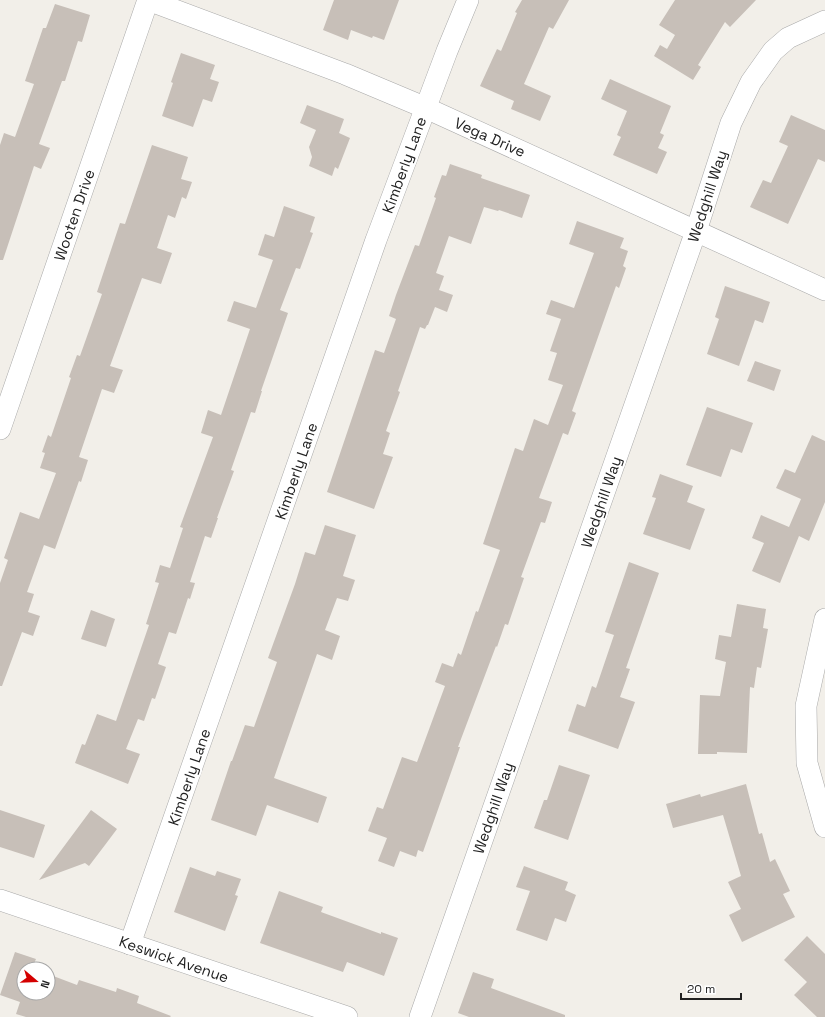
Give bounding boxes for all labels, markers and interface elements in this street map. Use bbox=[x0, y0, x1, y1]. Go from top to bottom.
street label: Vega Drive bbox=[452, 113, 529, 161]
street label: Kimberly Lane bbox=[378, 114, 430, 216]
street label: Wedghill Way bbox=[683, 148, 731, 244]
street label: Wooten Drive bbox=[49, 167, 99, 263]
street label: Kimberly Lane bbox=[270, 420, 322, 522]
street label: Wedghill Way bbox=[576, 454, 626, 550]
street label: Kimberly Lane bbox=[163, 726, 215, 828]
street label: Wedghill Way bbox=[468, 760, 518, 856]
street label: Keswick Avenue bbox=[117, 931, 232, 987]
north arrow bbox=[16, 961, 56, 1001]
scale bar bbox=[681, 975, 741, 1001]
text: N bbox=[38, 978, 53, 990]
text: 20 m bbox=[687, 981, 715, 997]

